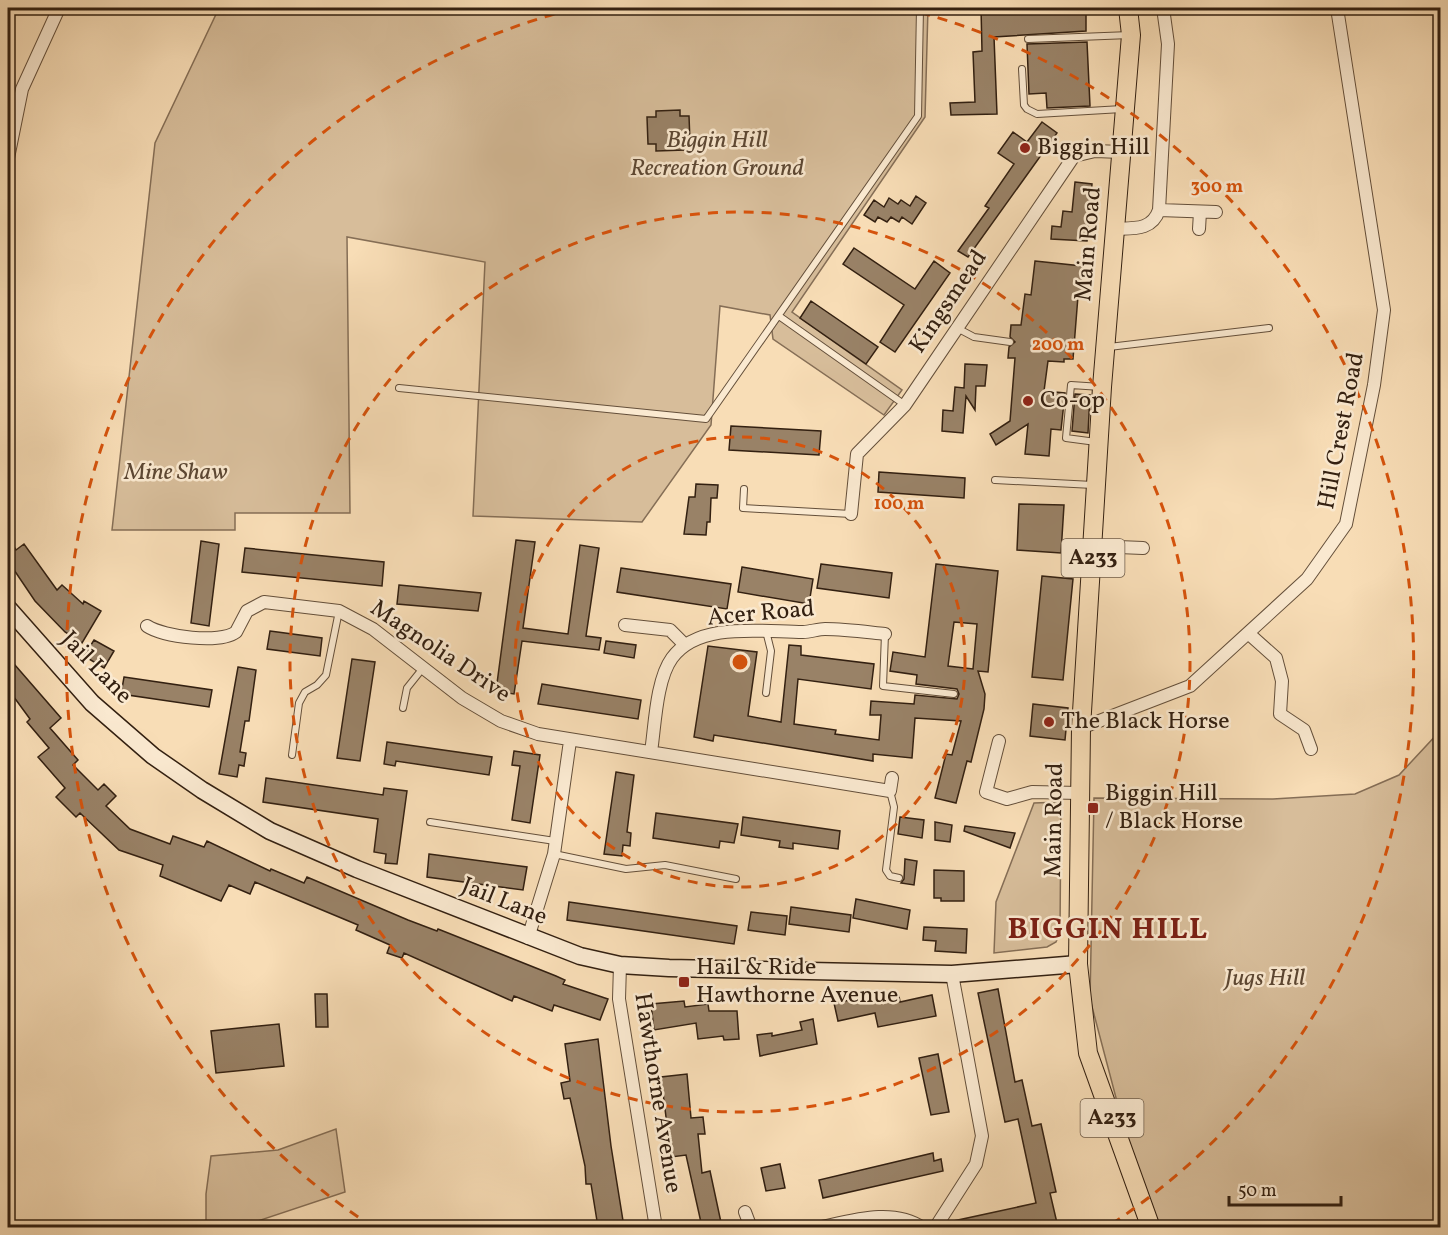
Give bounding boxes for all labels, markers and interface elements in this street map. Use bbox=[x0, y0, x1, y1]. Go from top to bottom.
park label: Biggin Hill Recreation Ground bbox=[630, 124, 804, 186]
place label: Biggin Hill bbox=[1037, 131, 1150, 165]
marker: Biggin Hill bbox=[1018, 141, 1032, 155]
text: 300 m bbox=[1191, 175, 1243, 200]
street label: Main Road bbox=[1067, 185, 1111, 303]
street label: Kingsmead bbox=[902, 243, 996, 361]
text: 200 m bbox=[1032, 333, 1084, 358]
street label: Hill Crest Road bbox=[1310, 350, 1374, 512]
place label: Co-op bbox=[1040, 384, 1105, 418]
marker: Co-op bbox=[1021, 394, 1035, 408]
park label: Mine Shaw bbox=[123, 456, 228, 490]
text: 100 m bbox=[874, 492, 924, 517]
road number: A233 bbox=[1062, 539, 1124, 577]
street label: Magnolia Drive bbox=[363, 592, 517, 712]
street label: Acer Road bbox=[706, 592, 816, 636]
street label: Jail Lane bbox=[52, 624, 140, 712]
centre of rings bbox=[730, 652, 750, 672]
place label: The Black Horse bbox=[1061, 705, 1230, 739]
marker: The Black Horse bbox=[1042, 715, 1056, 729]
street label: Main Road bbox=[1037, 762, 1073, 878]
place label: Biggin Hill / Black Horse bbox=[1105, 777, 1243, 839]
marker: Biggin Hill / Black Horse bbox=[1086, 801, 1100, 815]
street label: Jail Lane bbox=[456, 869, 552, 935]
district label: BIGGIN HILL bbox=[1007, 909, 1209, 951]
place label: Hail & Ride Hawthorne Avenue bbox=[696, 951, 898, 1013]
park label: Jugs Hill bbox=[1223, 962, 1305, 996]
marker: Hail & Ride Hawthorne Avenue bbox=[677, 975, 691, 989]
street label: Hawthorne Avenue bbox=[624, 990, 690, 1196]
road number: A233 bbox=[1080, 1099, 1144, 1137]
scale bar bbox=[1229, 1169, 1342, 1207]
text: 50 m bbox=[1238, 1179, 1277, 1204]

